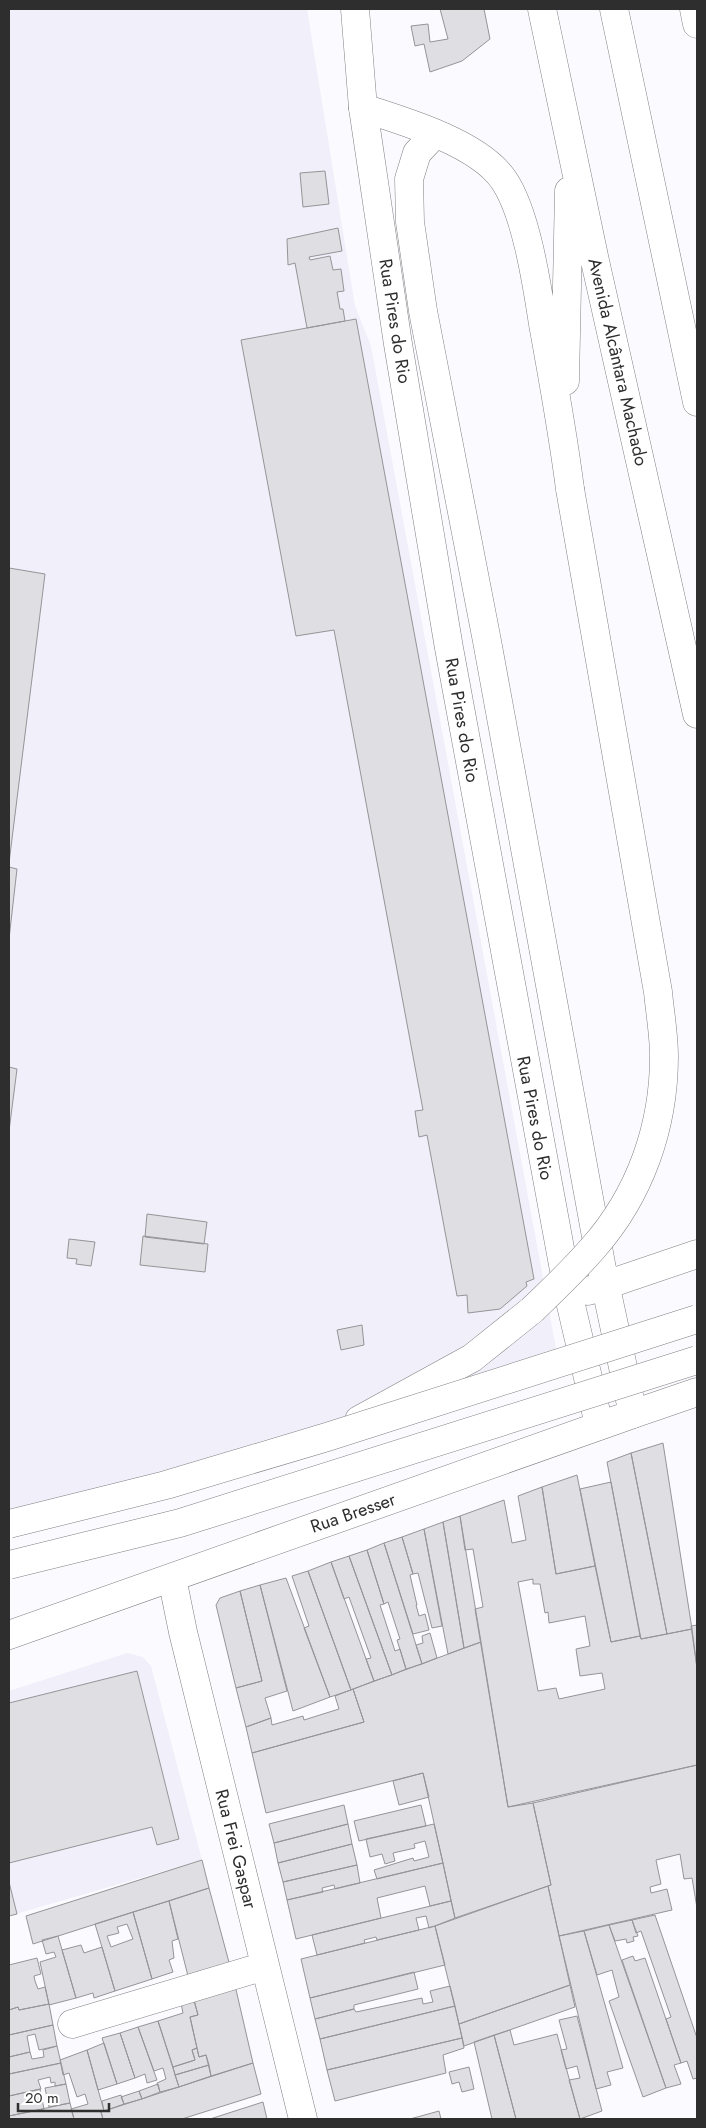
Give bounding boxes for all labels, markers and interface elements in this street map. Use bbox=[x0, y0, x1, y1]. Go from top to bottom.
street label: Avenida Alcântara Machado bbox=[581, 256, 655, 469]
street label: Rua Pires do Rio bbox=[372, 257, 418, 385]
street label: Rua Pires do Rio bbox=[438, 656, 486, 784]
street label: Rua Pires do Rio bbox=[510, 1054, 560, 1183]
street label: Rua Bresser bbox=[307, 1486, 400, 1540]
street label: Rua Frei Gaspar bbox=[209, 1786, 264, 1912]
scale bar bbox=[18, 2080, 109, 2112]
text: 20 m bbox=[25, 2087, 59, 2109]

